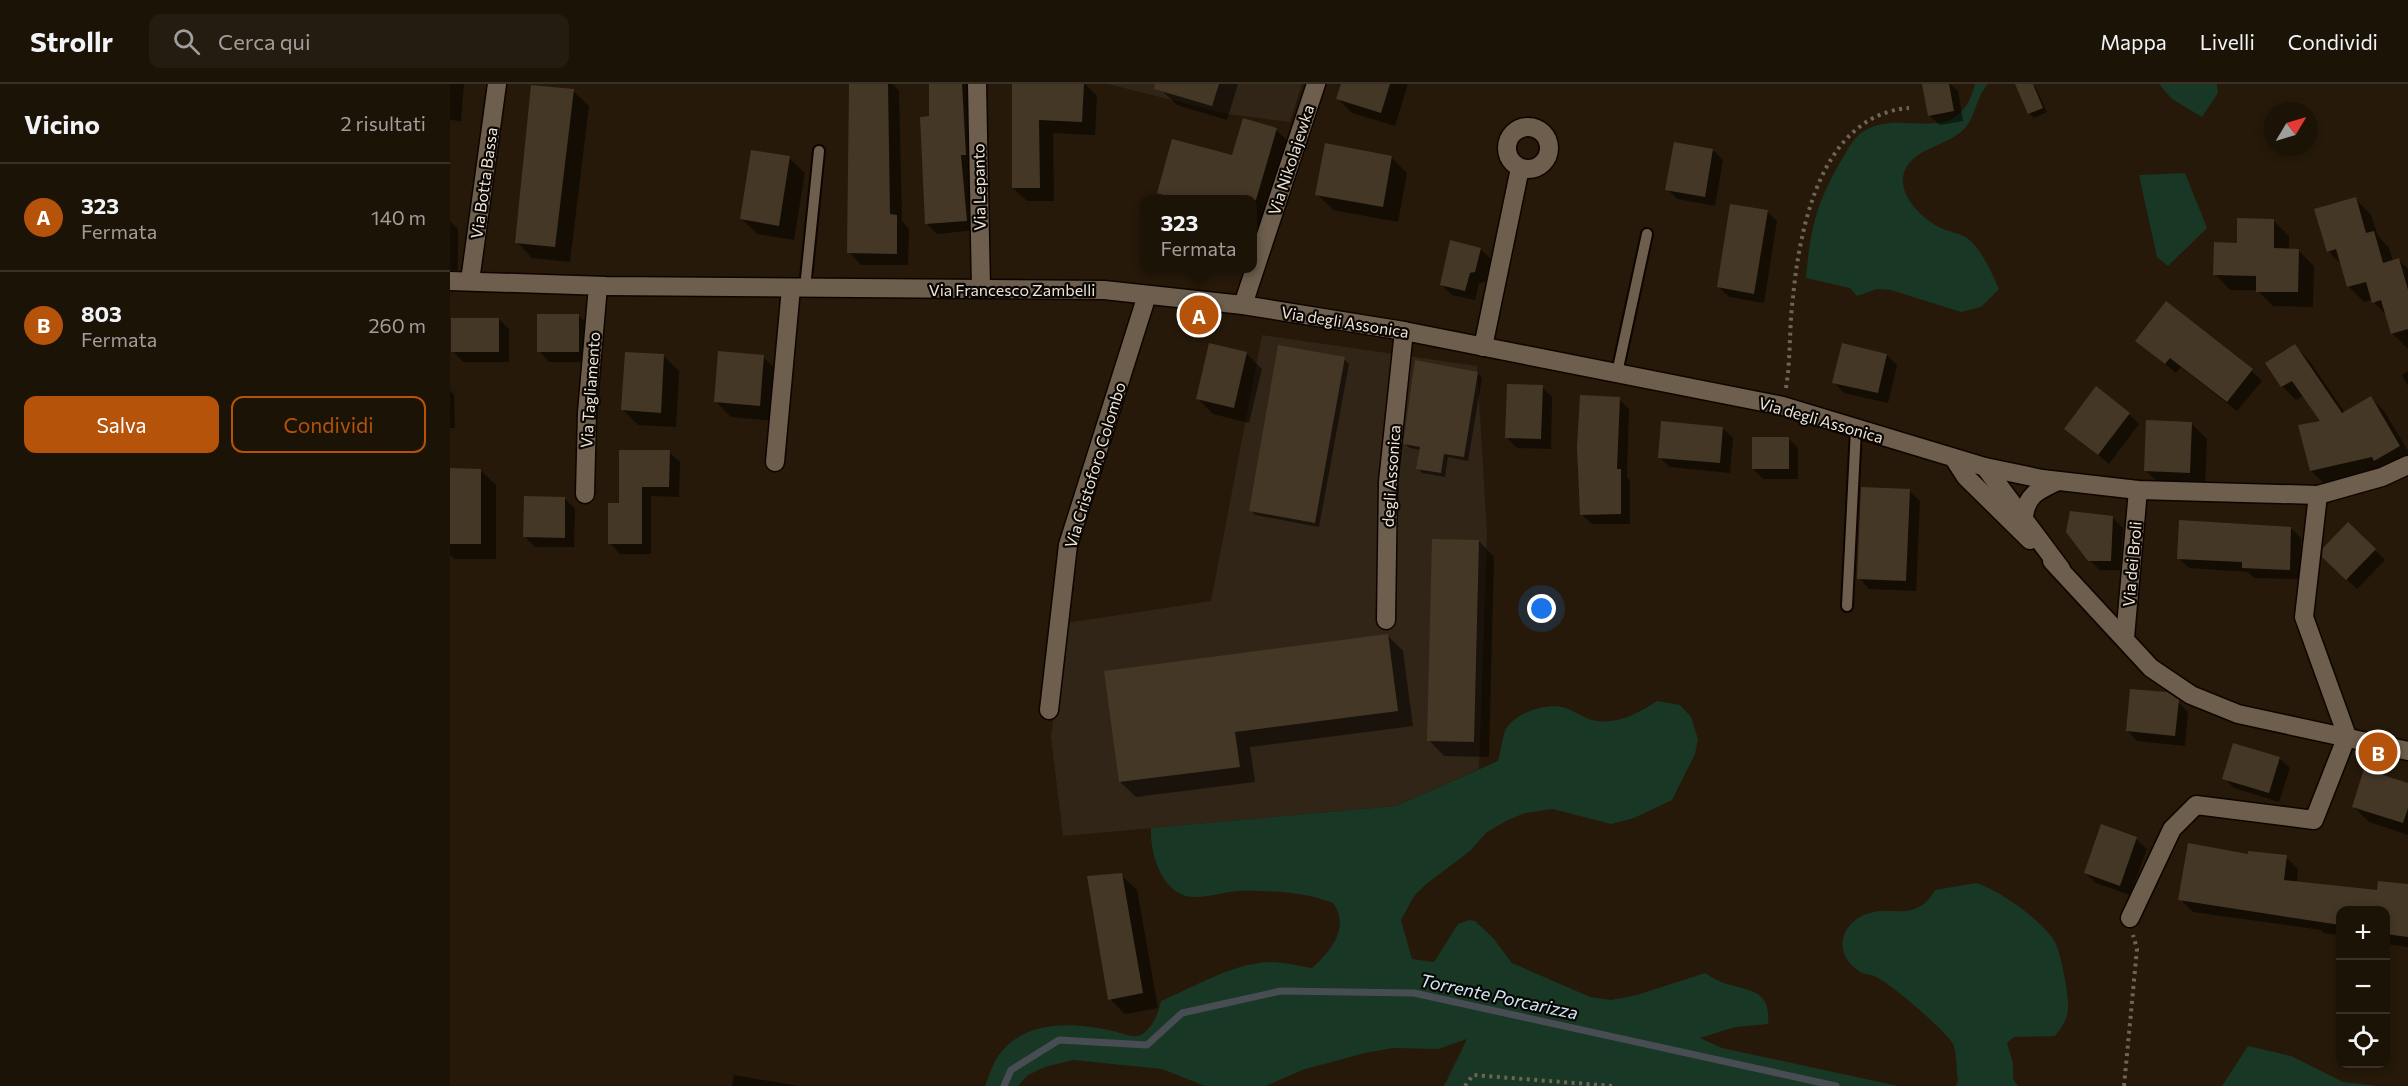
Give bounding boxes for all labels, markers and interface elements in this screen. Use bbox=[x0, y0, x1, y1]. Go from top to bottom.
search box bbox=[149, 14, 569, 68]
text: Strollr bbox=[30, 24, 113, 58]
icon: search bbox=[170, 25, 203, 58]
text: Cerca qui bbox=[218, 28, 311, 55]
text: Mappa bbox=[2100, 29, 2167, 54]
text: Livelli bbox=[2200, 29, 2255, 54]
text: Condividi bbox=[2288, 29, 2378, 54]
street label: Via Nikolajewka bbox=[1264, 102, 1317, 218]
north arrow bbox=[2264, 102, 2318, 156]
text: Vicino bbox=[24, 108, 100, 139]
text: 2 risultati bbox=[341, 111, 426, 135]
street label: Via Botta Bassa bbox=[466, 126, 501, 240]
street label: Via Lepanto bbox=[968, 143, 989, 231]
text: 323 bbox=[81, 192, 119, 219]
popup bbox=[1140, 195, 1257, 273]
text: A bbox=[36, 205, 51, 229]
text: 140 m bbox=[371, 205, 426, 229]
text: 323 bbox=[1160, 209, 1198, 236]
text: Fermata bbox=[81, 219, 157, 243]
text: Fermata bbox=[1160, 236, 1237, 260]
street label: Via Francesco Zambelli bbox=[929, 280, 1095, 299]
pin: A bbox=[1180, 292, 1218, 338]
text: 803 bbox=[81, 300, 122, 327]
street label: Via degli Assonica bbox=[1280, 302, 1410, 341]
text: B bbox=[37, 313, 50, 337]
text: 260 m bbox=[368, 313, 426, 337]
text: Fermata bbox=[81, 327, 157, 351]
street label: Via Tagliamento bbox=[576, 331, 603, 449]
street label: Via Cristoforo Colombo bbox=[1060, 380, 1129, 550]
street label: Via degli Assonica bbox=[1757, 393, 1886, 446]
button: Salva bbox=[24, 396, 219, 453]
button: Condividi bbox=[231, 396, 426, 453]
street label: degli Assonica bbox=[1377, 424, 1404, 528]
street label: Via dei Broli bbox=[2118, 521, 2145, 607]
your location bbox=[1527, 594, 1556, 623]
pin: B bbox=[2358, 730, 2398, 774]
map controls bbox=[2336, 906, 2390, 1068]
button: + bbox=[2336, 906, 2390, 960]
button: − bbox=[2336, 960, 2390, 1014]
water label: Torrente Porcarizza bbox=[1418, 969, 1580, 1024]
button: locate bbox=[2336, 1014, 2390, 1068]

